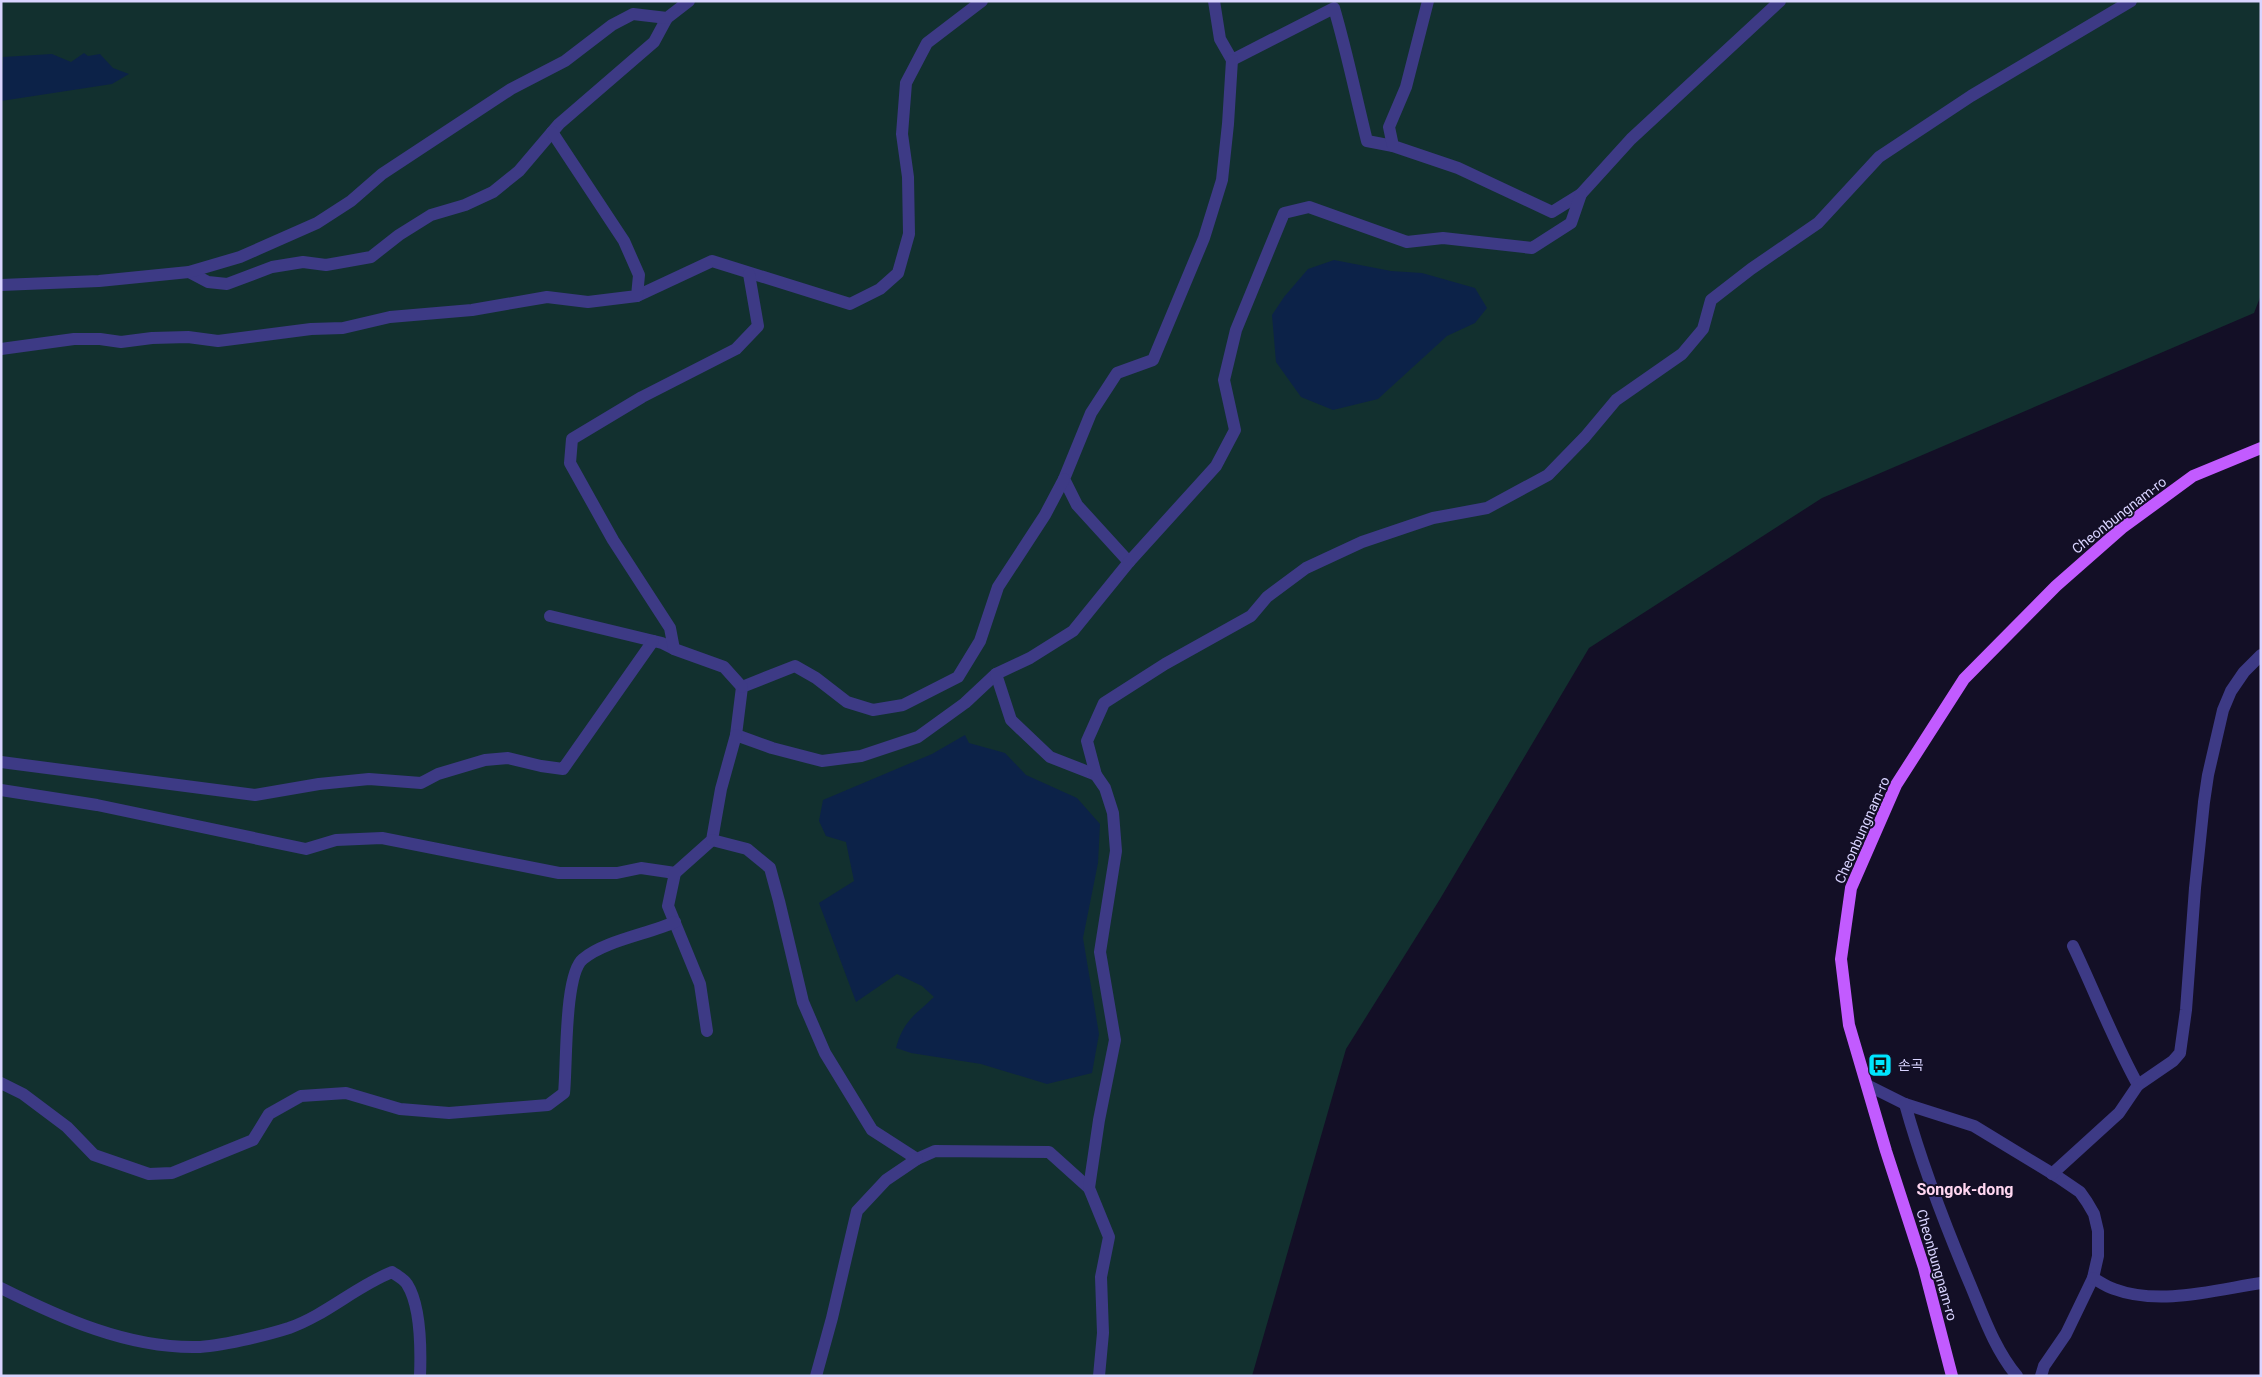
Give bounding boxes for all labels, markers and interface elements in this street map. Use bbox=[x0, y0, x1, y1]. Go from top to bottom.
street label: Cheonbungnam-ro bbox=[2069, 473, 2169, 557]
street label: Cheonbungnam-ro bbox=[1831, 774, 1893, 886]
bus stop icon: 손곡 bbox=[1867, 1052, 1893, 1078]
place label: 손곡 bbox=[1898, 1057, 1924, 1073]
district label: Songok-dong bbox=[1916, 1180, 2014, 1199]
street label: Cheonbungnam-ro bbox=[1913, 1207, 1961, 1323]

